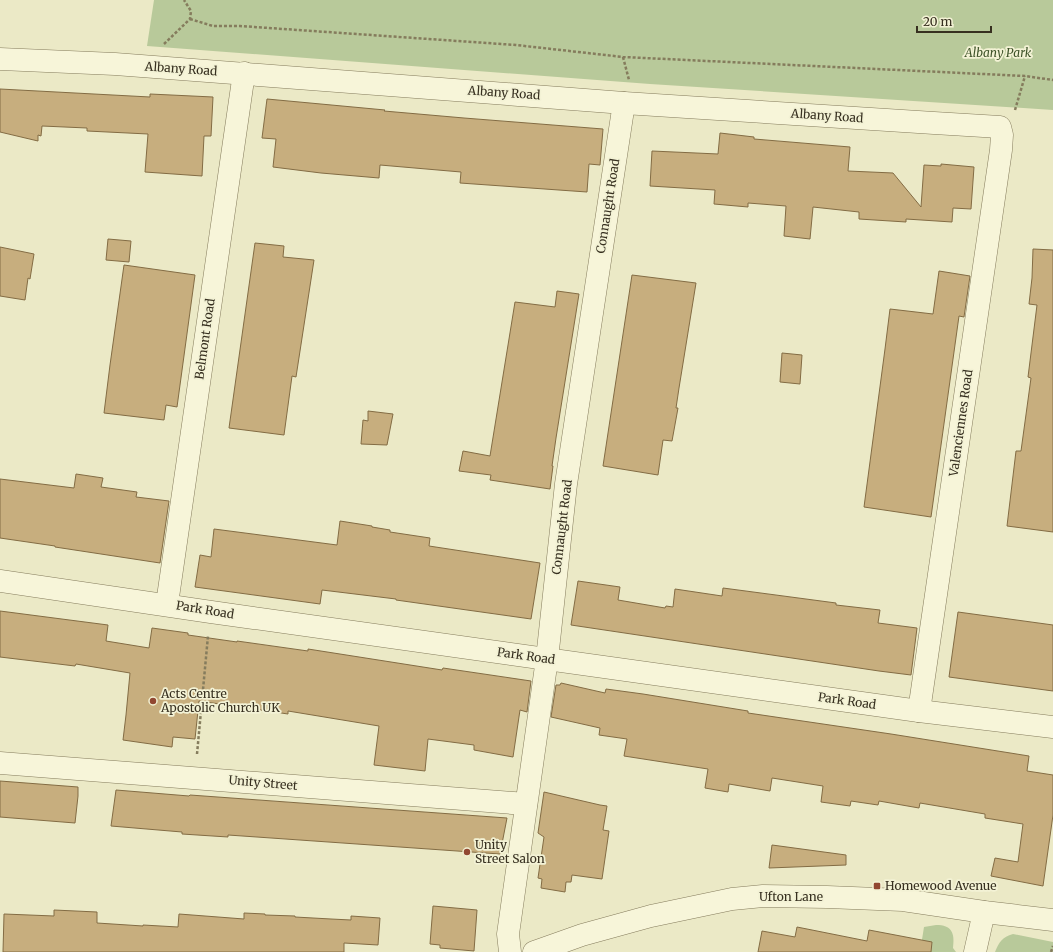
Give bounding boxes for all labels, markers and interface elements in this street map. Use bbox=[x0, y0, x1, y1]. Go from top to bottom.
scale bar bbox=[917, 8, 991, 34]
text: 20 m bbox=[923, 14, 952, 29]
park label: Albany Park bbox=[964, 45, 1032, 60]
street label: Albany Road bbox=[143, 58, 218, 79]
street label: Albany Road bbox=[466, 82, 541, 103]
street label: Albany Road bbox=[789, 105, 864, 126]
street label: Connaught Road bbox=[593, 157, 622, 254]
street label: Belmont Road bbox=[191, 297, 218, 380]
street label: Valenciennes Road bbox=[945, 368, 975, 478]
street label: Connaught Road bbox=[548, 479, 575, 575]
street label: Park Road bbox=[175, 598, 235, 622]
street label: Park Road bbox=[496, 644, 556, 667]
place label: Acts Centre Apostolic Church UK bbox=[160, 686, 280, 715]
street label: Park Road bbox=[817, 689, 877, 712]
marker: Acts Centre Apostolic Church UK bbox=[148, 696, 158, 706]
street label: Unity Street bbox=[228, 772, 298, 793]
place label: Unity Street Salon bbox=[475, 837, 545, 866]
marker: Unity Street Salon bbox=[462, 847, 472, 857]
place label: Homewood Avenue bbox=[885, 878, 997, 893]
marker: Homewood Avenue bbox=[872, 881, 882, 891]
street label: Ufton Lane bbox=[759, 889, 823, 904]

